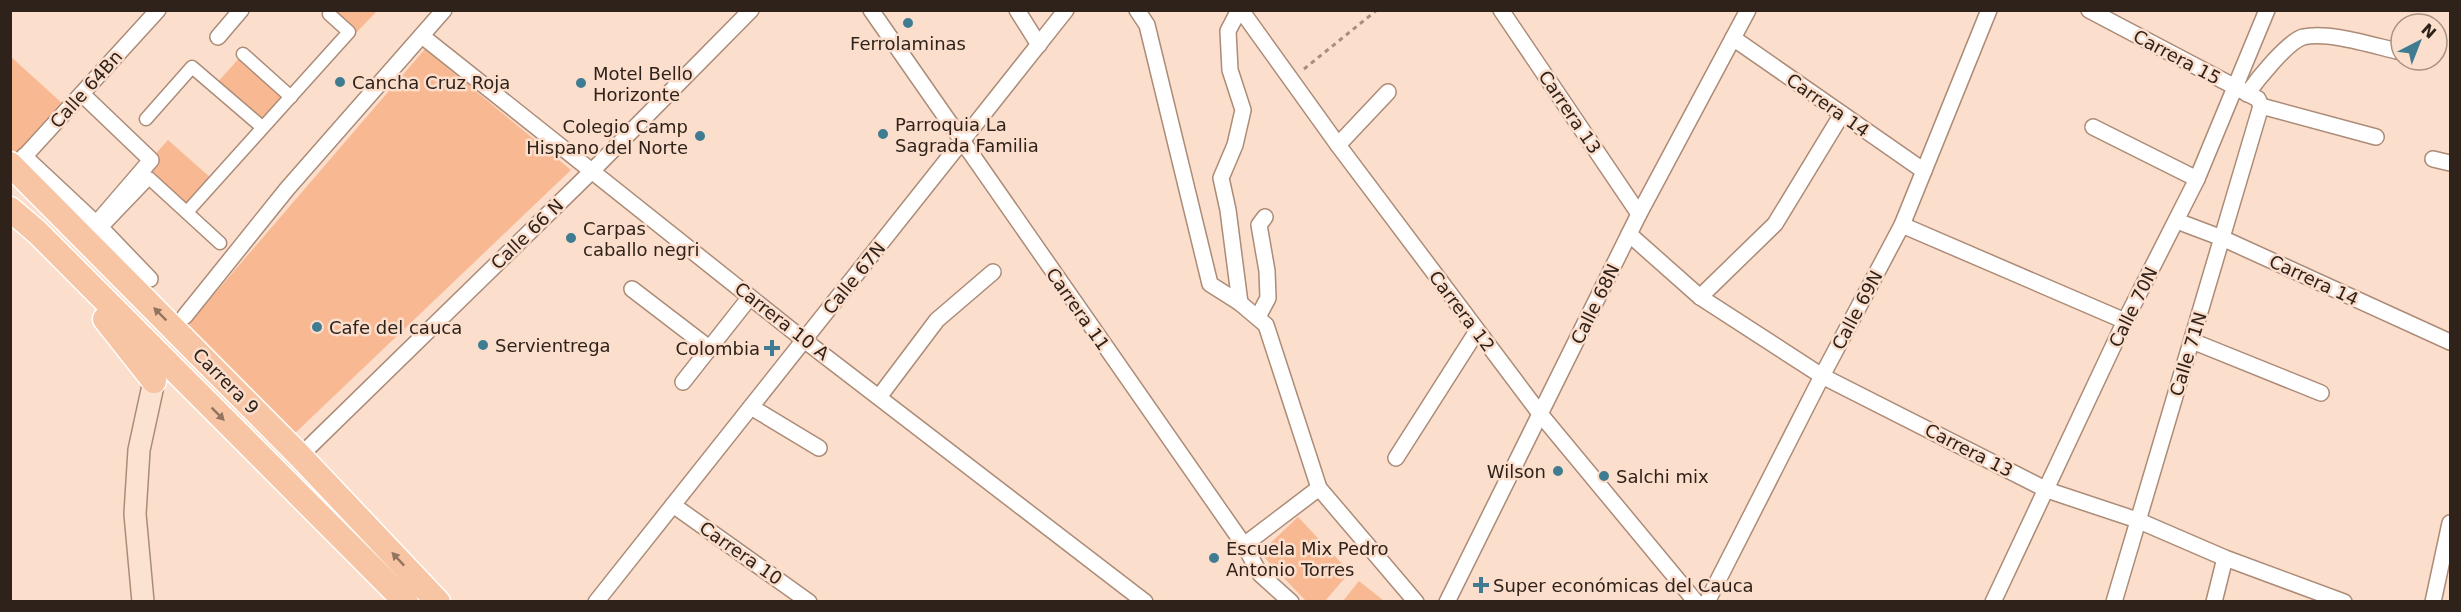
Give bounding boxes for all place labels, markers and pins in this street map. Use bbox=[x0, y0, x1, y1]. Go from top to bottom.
marker: Ferrolaminas bbox=[901, 16, 915, 30]
place label: Ferrolaminas bbox=[850, 33, 966, 54]
place label: Motel Bello Horizonte bbox=[593, 63, 693, 105]
place label: Cancha Cruz Roja bbox=[352, 72, 510, 93]
marker: Cancha Cruz Roja bbox=[333, 75, 347, 89]
marker: Motel Bello Horizonte bbox=[574, 76, 588, 90]
place label: Parroquia La Sagrada Familia bbox=[895, 114, 1039, 156]
place label: Colegio Camp Hispano del Norte bbox=[526, 116, 688, 158]
marker: Parroquia La Sagrada Familia bbox=[876, 127, 890, 141]
marker: Colegio Camp Hispano del Norte bbox=[693, 129, 707, 143]
place label: Carpas caballo negri bbox=[583, 218, 699, 260]
marker: Carpas caballo negri bbox=[564, 231, 578, 245]
place label: Cafe del cauca bbox=[329, 317, 462, 338]
marker: Cafe del cauca bbox=[310, 320, 324, 334]
place label: Servientrega bbox=[495, 335, 611, 356]
marker: Servientrega bbox=[476, 338, 490, 352]
place label: Colombia bbox=[675, 338, 760, 359]
marker: Colombia bbox=[765, 341, 779, 355]
place label: Wilson bbox=[1487, 461, 1546, 482]
marker: Wilson bbox=[1551, 464, 1565, 478]
place label: Salchi mix bbox=[1616, 466, 1709, 487]
marker: Salchi mix bbox=[1597, 469, 1611, 483]
place label: Escuela Mix Pedro Antonio Torres bbox=[1226, 538, 1389, 580]
marker: Escuela Mix Pedro Antonio Torres bbox=[1207, 551, 1221, 565]
place label: Super económicas del Cauca bbox=[1493, 575, 1754, 596]
marker: Super económicas del Cauca bbox=[1474, 578, 1488, 592]

